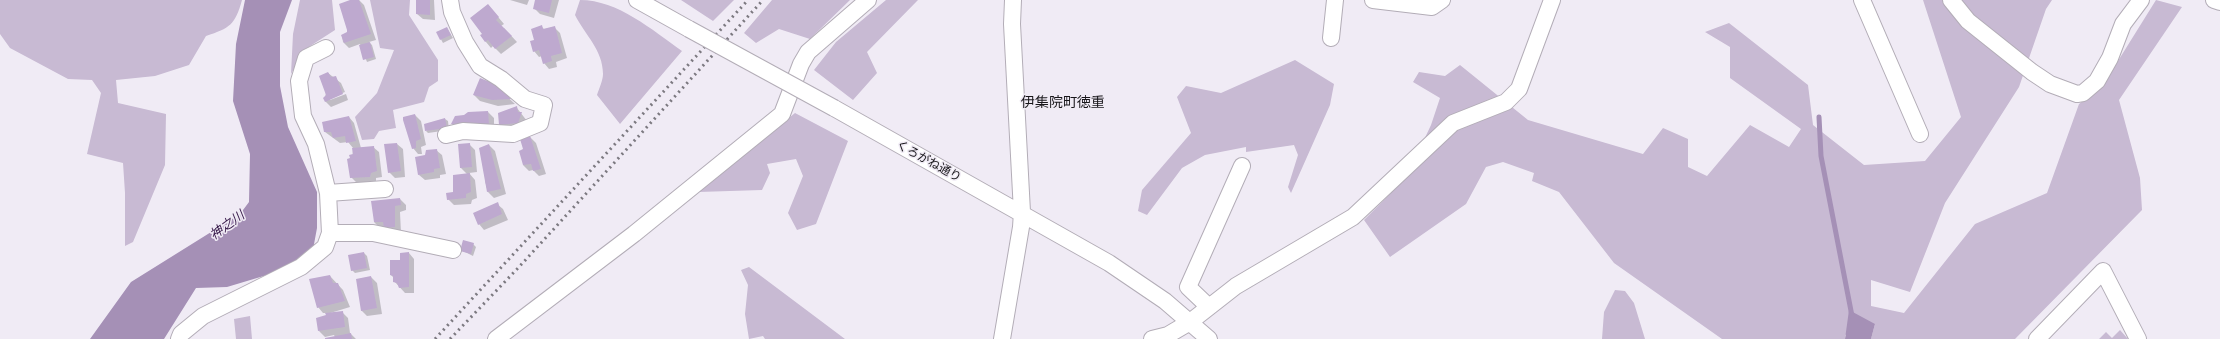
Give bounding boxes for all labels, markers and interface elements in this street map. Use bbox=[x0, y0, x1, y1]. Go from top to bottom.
district label: 伊集院町徳重 bbox=[1021, 94, 1105, 110]
street label: くろがね通り bbox=[894, 137, 964, 185]
water label: 神之川 bbox=[207, 207, 247, 243]

